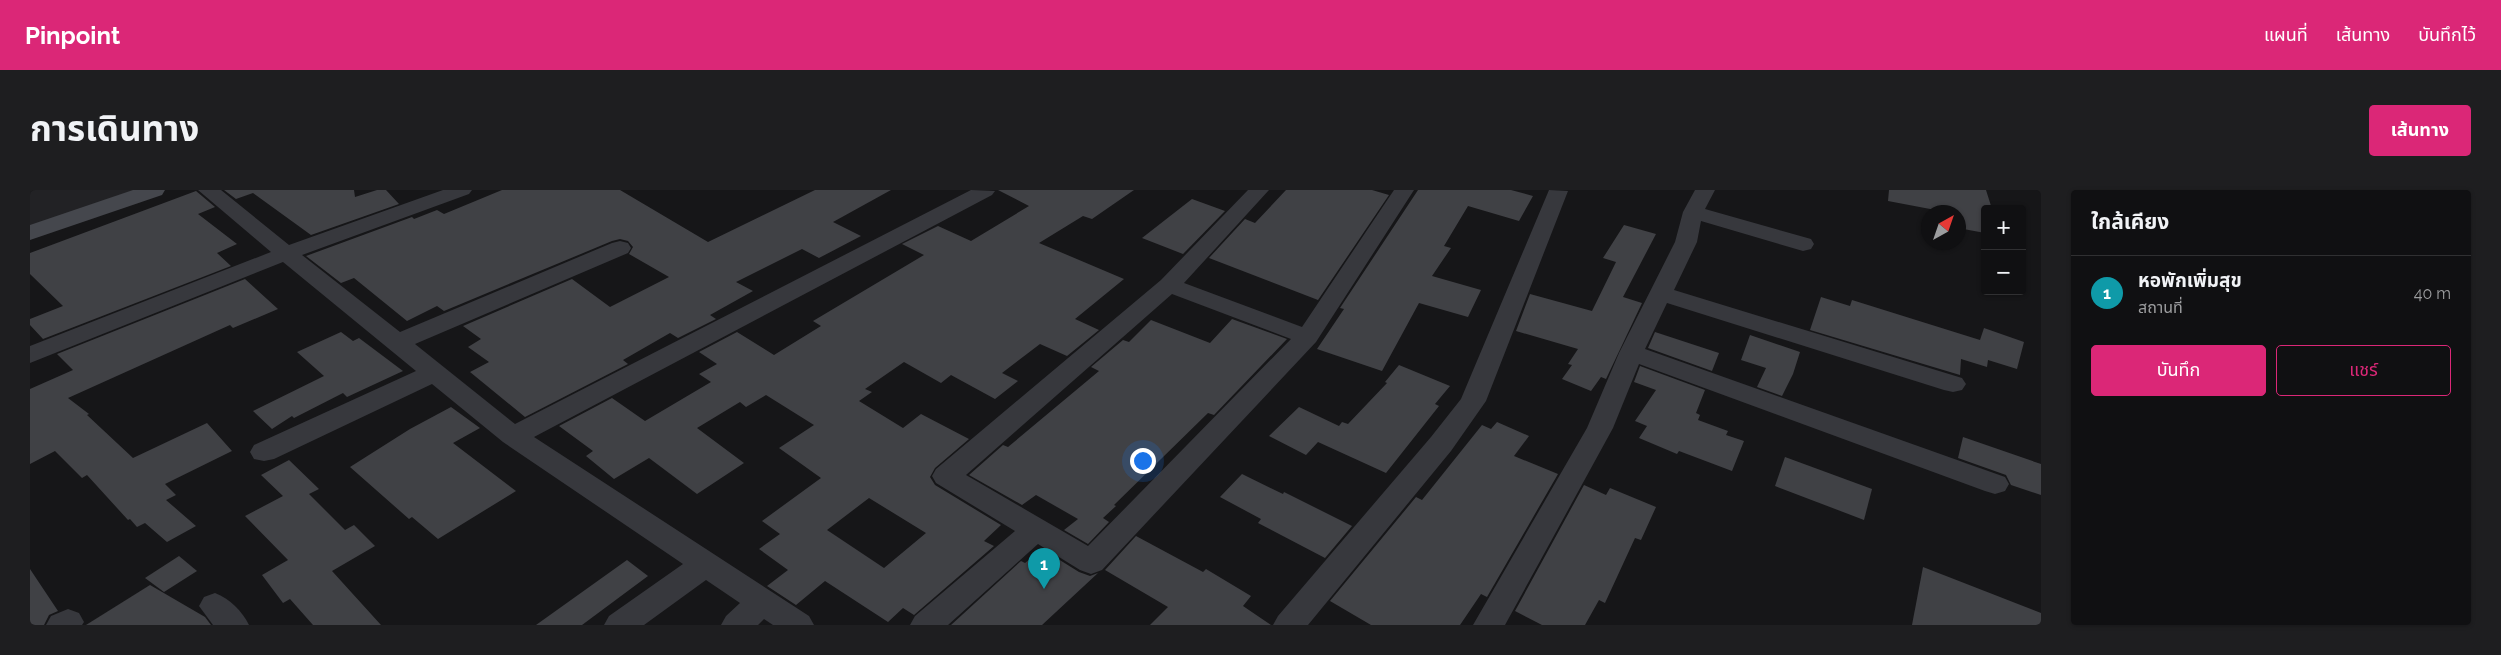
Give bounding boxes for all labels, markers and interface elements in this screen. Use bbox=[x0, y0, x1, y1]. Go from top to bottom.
text: Pinpoint bbox=[25, 21, 120, 50]
text: แผนที่ bbox=[2264, 24, 2308, 45]
text: เส้นทาง bbox=[2336, 24, 2390, 45]
text: บันทึกไว้ bbox=[2418, 24, 2476, 45]
button: เส้นทาง bbox=[2369, 105, 2471, 156]
text: การเดินทาง bbox=[30, 108, 199, 149]
north arrow bbox=[1921, 205, 1966, 250]
map controls bbox=[1981, 205, 2026, 295]
button: + bbox=[1981, 205, 2026, 250]
text: ใกล้เคียง bbox=[2091, 209, 2169, 234]
button: − bbox=[1981, 250, 2026, 295]
text: หอพักเพิ่มสุข bbox=[2138, 269, 2242, 291]
text: 1 bbox=[2103, 284, 2111, 303]
text: 40 m bbox=[2414, 284, 2451, 303]
text: สถานที่ bbox=[2138, 298, 2183, 317]
button: บันทึก bbox=[2091, 345, 2266, 396]
button: แชร์ bbox=[2276, 345, 2451, 396]
your location bbox=[1130, 448, 1156, 474]
pin: 1 bbox=[1028, 548, 1060, 589]

